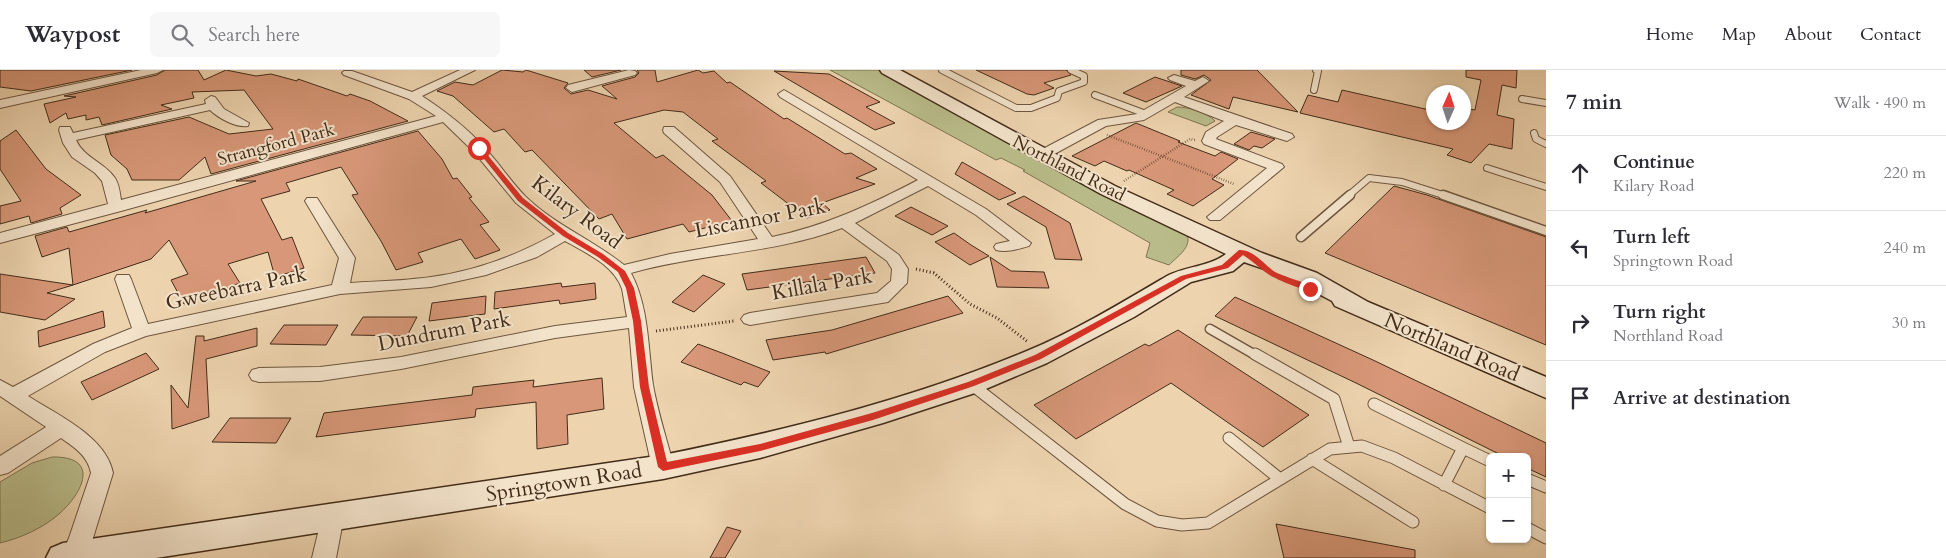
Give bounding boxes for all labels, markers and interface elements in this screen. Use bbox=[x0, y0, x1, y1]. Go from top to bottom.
search box bbox=[150, 12, 500, 57]
text: Waypost bbox=[25, 18, 120, 51]
icon: search bbox=[168, 21, 196, 49]
text: Search here bbox=[208, 22, 300, 48]
text: Home bbox=[1646, 22, 1694, 47]
text: Map bbox=[1722, 22, 1756, 47]
text: About bbox=[1784, 22, 1832, 47]
text: Contact bbox=[1860, 22, 1921, 47]
north arrow bbox=[1426, 85, 1471, 130]
text: 7 min bbox=[1566, 88, 1622, 117]
text: Walk · 490 m bbox=[1834, 92, 1926, 114]
street label: Strangford Park bbox=[215, 117, 338, 172]
street label: Northland Road bbox=[1008, 129, 1130, 208]
route start bbox=[468, 137, 491, 160]
text: Continue bbox=[1613, 149, 1695, 175]
icon: ahead bbox=[1566, 159, 1594, 187]
text: 220 m bbox=[1884, 162, 1926, 184]
street label: Kilary Road bbox=[525, 169, 628, 256]
text: Kilary Road bbox=[1613, 175, 1694, 197]
street label: Liscannor Park bbox=[692, 191, 829, 245]
text: Turn left bbox=[1613, 224, 1690, 250]
icon: left bbox=[1566, 234, 1594, 262]
text: 240 m bbox=[1884, 237, 1926, 259]
text: Springtown Road bbox=[1613, 250, 1733, 272]
street label: Gweebarra Park bbox=[163, 259, 310, 318]
street label: Killala Park bbox=[769, 261, 875, 308]
route end bbox=[1299, 278, 1322, 301]
text: Turn right bbox=[1613, 299, 1705, 325]
street label: Dundrum Park bbox=[375, 304, 514, 359]
street label: Northland Road bbox=[1380, 306, 1524, 389]
icon: right bbox=[1566, 309, 1594, 337]
text: 30 m bbox=[1892, 312, 1926, 334]
text: Northland Road bbox=[1613, 325, 1723, 347]
icon: arrive bbox=[1566, 384, 1594, 412]
text: Arrive at destination bbox=[1613, 385, 1790, 411]
map controls bbox=[1486, 453, 1531, 543]
button: + bbox=[1486, 453, 1531, 498]
street label: Springtown Road bbox=[484, 456, 644, 509]
button: − bbox=[1486, 498, 1531, 543]

